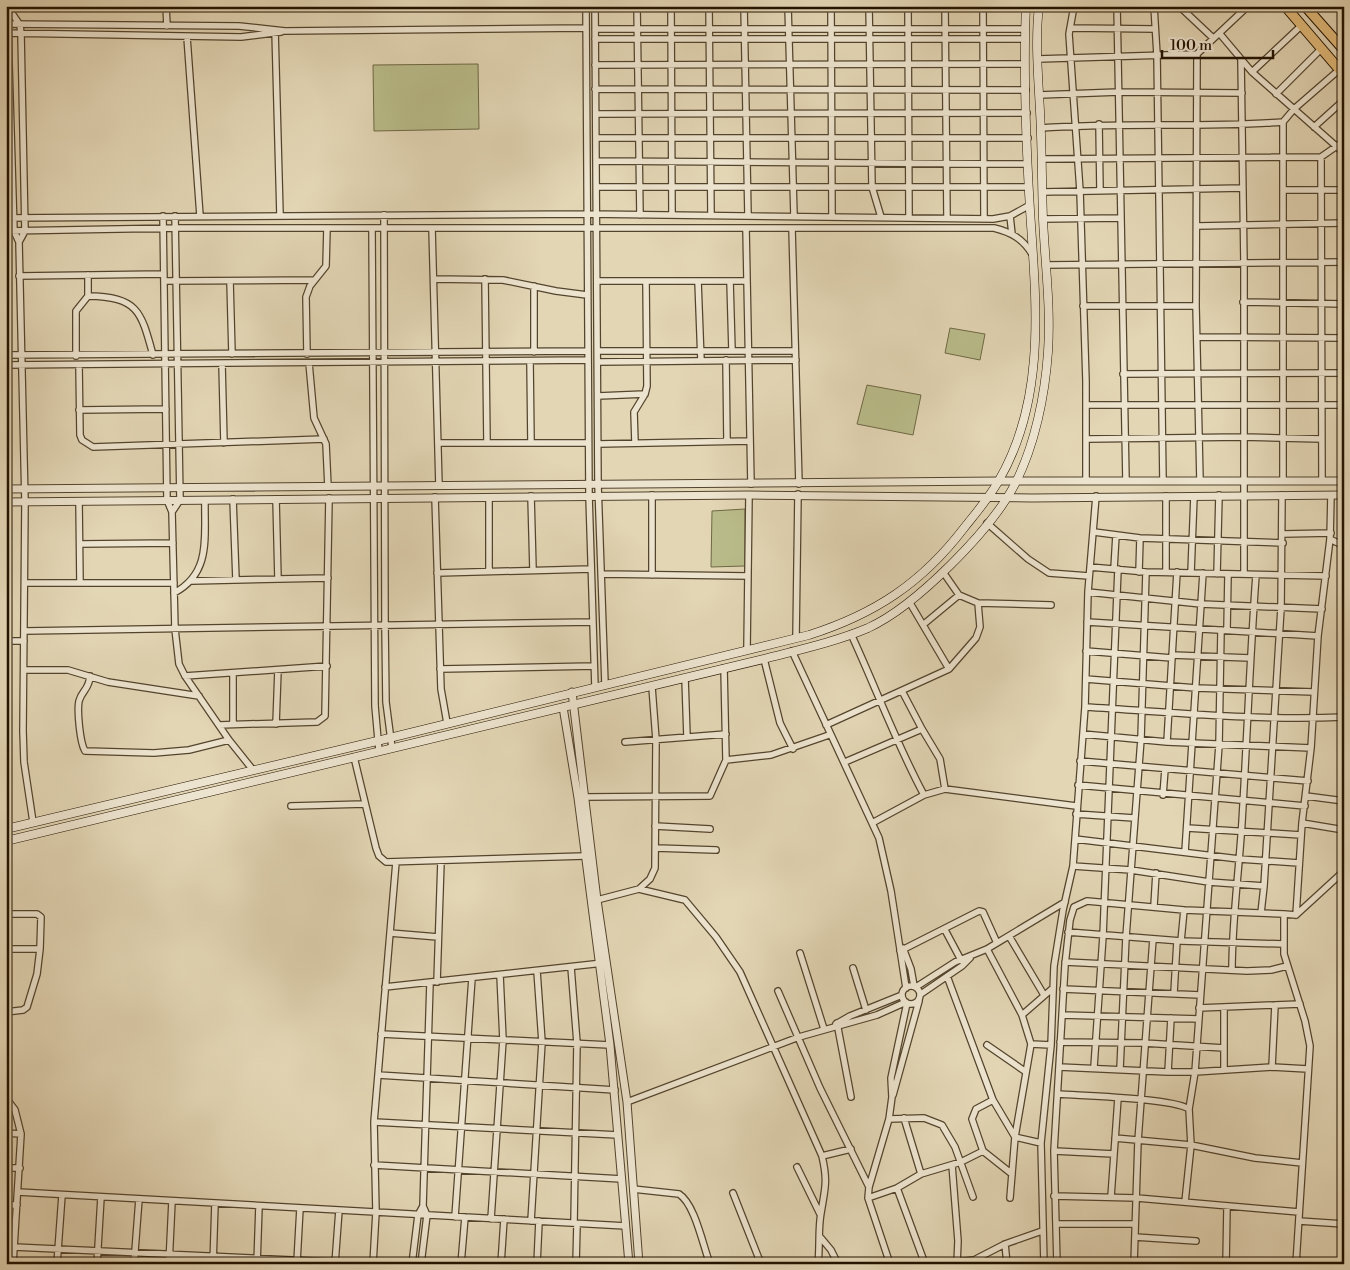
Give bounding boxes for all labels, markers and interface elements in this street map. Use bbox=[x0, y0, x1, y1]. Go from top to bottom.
scale bar bbox=[1162, 28, 1274, 60]
text: 100 m bbox=[1170, 36, 1212, 55]

